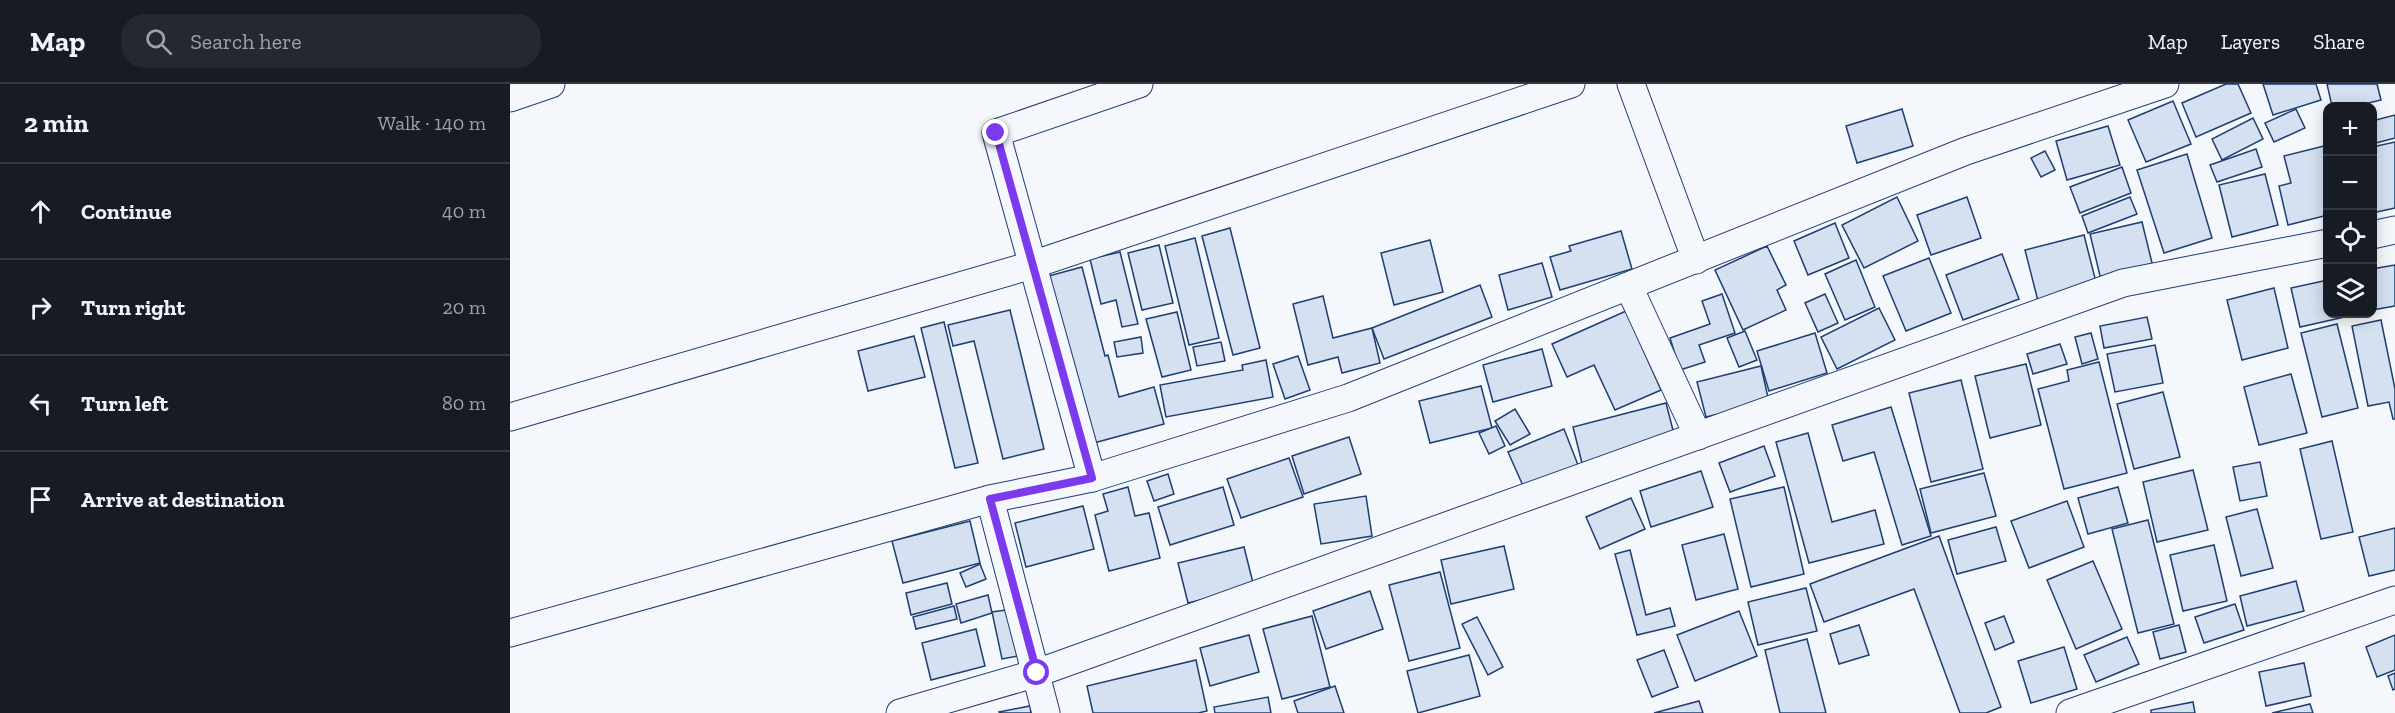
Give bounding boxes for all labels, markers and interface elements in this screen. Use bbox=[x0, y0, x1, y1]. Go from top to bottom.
search box bbox=[121, 14, 541, 68]
text: Map bbox=[30, 25, 85, 58]
icon: search bbox=[142, 25, 175, 58]
text: Search here bbox=[190, 28, 302, 55]
text: Map bbox=[2148, 29, 2188, 54]
text: Layers bbox=[2221, 29, 2280, 54]
text: Share bbox=[2313, 29, 2365, 54]
map controls bbox=[2323, 102, 2377, 318]
button: + bbox=[2323, 102, 2377, 156]
text: 2 min bbox=[24, 107, 89, 139]
text: Walk · 140 m bbox=[378, 111, 486, 135]
route end bbox=[982, 119, 1008, 145]
button: − bbox=[2323, 156, 2377, 210]
icon: ahead bbox=[24, 195, 57, 228]
text: Continue bbox=[81, 198, 172, 225]
text: 40 m bbox=[442, 199, 486, 223]
button: locate bbox=[2323, 210, 2377, 264]
button: layers bbox=[2323, 264, 2377, 318]
icon: right bbox=[24, 291, 57, 324]
text: Turn right bbox=[81, 294, 185, 321]
text: 20 m bbox=[442, 295, 486, 319]
icon: left bbox=[24, 387, 57, 420]
text: Turn left bbox=[81, 390, 168, 417]
text: 80 m bbox=[442, 391, 486, 415]
icon: arrive bbox=[24, 483, 57, 516]
text: Arrive at destination bbox=[81, 486, 284, 513]
route start bbox=[1023, 659, 1049, 685]

